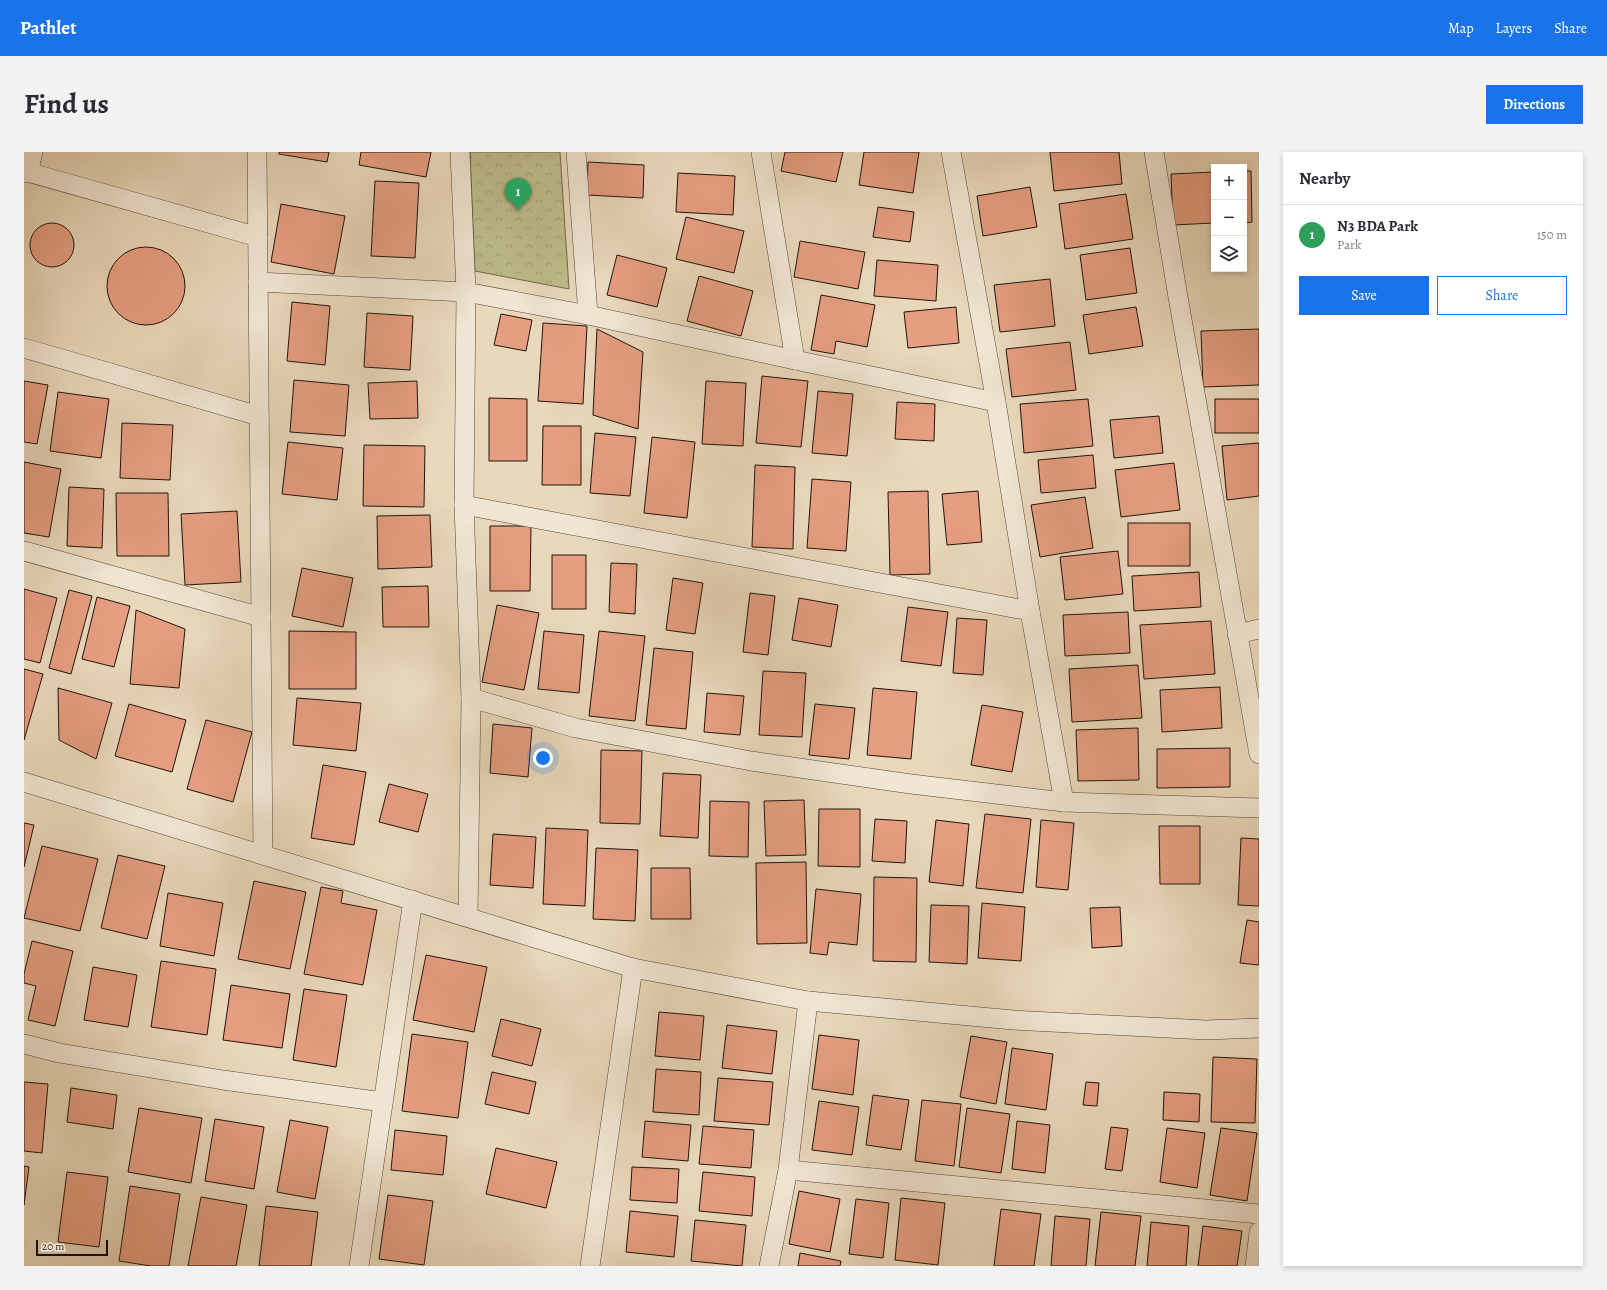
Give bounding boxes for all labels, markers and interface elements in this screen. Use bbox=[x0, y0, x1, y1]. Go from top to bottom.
text: Pathlet bbox=[20, 15, 76, 41]
text: Map bbox=[1448, 19, 1474, 38]
text: Layers bbox=[1496, 19, 1532, 38]
text: Share bbox=[1554, 19, 1587, 38]
text: Find us bbox=[24, 85, 109, 123]
button: Directions bbox=[1486, 85, 1583, 124]
map controls bbox=[1211, 164, 1247, 272]
button: + bbox=[1211, 164, 1247, 200]
text: Nearby bbox=[1299, 167, 1350, 190]
pin: 1 bbox=[505, 178, 531, 211]
button: − bbox=[1211, 200, 1247, 236]
text: N3 BDA Park bbox=[1337, 216, 1418, 236]
text: 1 bbox=[1310, 226, 1314, 243]
text: 150 m bbox=[1537, 226, 1567, 243]
button: layers bbox=[1211, 236, 1247, 272]
text: Park bbox=[1337, 236, 1361, 253]
button: Save bbox=[1299, 276, 1429, 315]
button: Share bbox=[1437, 276, 1567, 315]
your location bbox=[533, 748, 553, 768]
scale bar bbox=[36, 1238, 108, 1257]
text: 20 m bbox=[42, 1239, 64, 1254]

